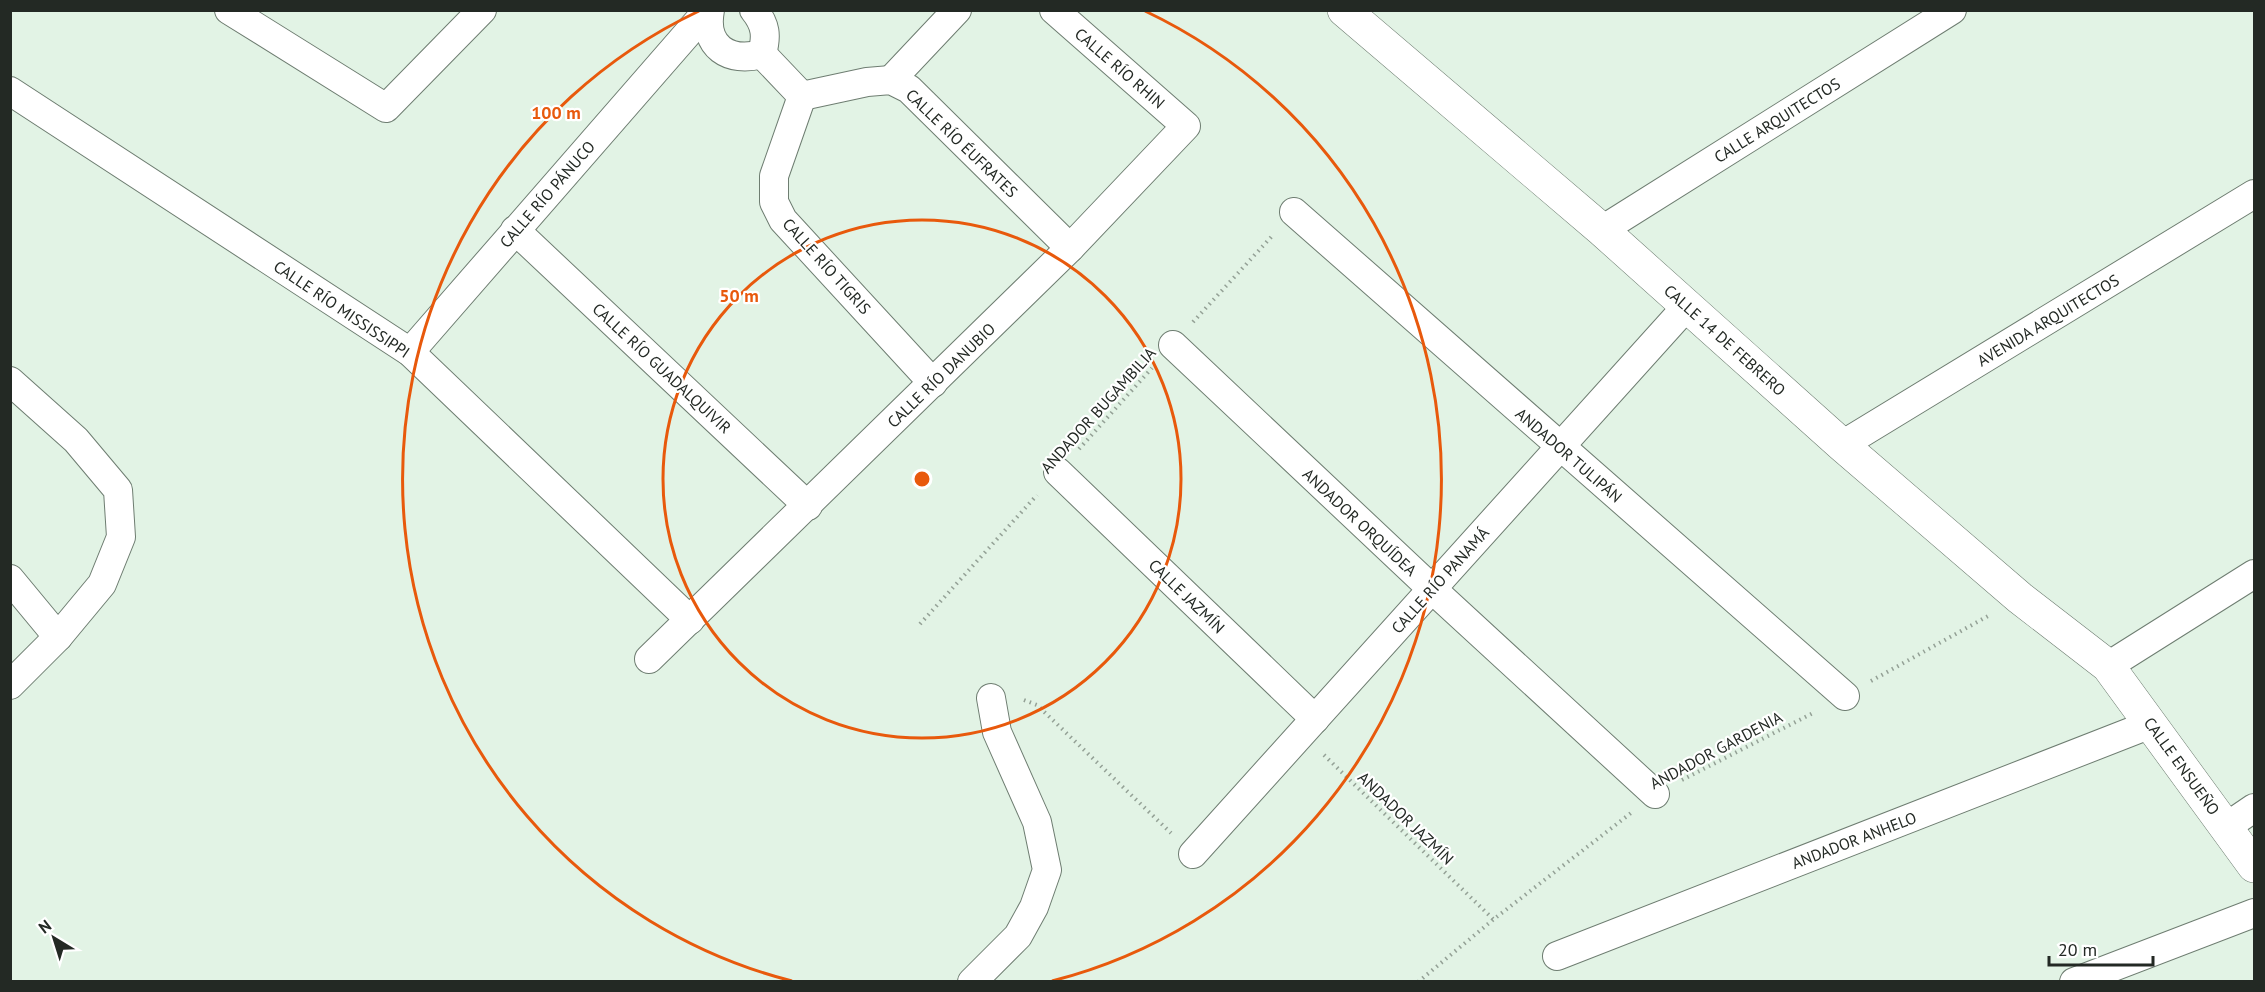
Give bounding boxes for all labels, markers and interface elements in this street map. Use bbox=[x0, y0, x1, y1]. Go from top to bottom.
street label: CALLE RÍO RHIN bbox=[1071, 24, 1169, 112]
street label: CALLE ARQUITECTOS bbox=[1710, 73, 1844, 167]
street label: CALLE RÍO ÉUFRATES bbox=[902, 85, 1022, 201]
text: 100 m bbox=[531, 101, 581, 124]
street label: CALLE RÍO PÁNUCO bbox=[495, 136, 599, 252]
street label: CALLE RÍO TIGRIS bbox=[779, 214, 875, 318]
street label: CALLE RÍO MISSISSIPPI bbox=[270, 256, 414, 362]
street label: AVENIDA ARQUITECTOS bbox=[1973, 270, 2123, 370]
street label: CALLE 14 DE FEBRERO bbox=[1660, 280, 1790, 400]
text: 50 m bbox=[719, 284, 759, 307]
street label: CALLE RÍO GUADALQUIVIR bbox=[588, 299, 736, 437]
street label: CALLE RÍO DANUBIO bbox=[883, 318, 999, 432]
street label: ANDADOR BUGAMBILIA bbox=[1036, 342, 1160, 477]
street label: ANDADOR TULIPÁN bbox=[1512, 403, 1626, 507]
street label: ANDADOR ORQUÍDEA bbox=[1299, 464, 1422, 581]
centre of rings bbox=[912, 469, 932, 489]
street label: CALLE RÍO PANAMÁ bbox=[1387, 522, 1493, 637]
street label: CALLE JAZMÍN bbox=[1145, 555, 1229, 637]
street label: ANDADOR GARDENIA bbox=[1646, 706, 1786, 793]
street label: CALLE ENSUEÑO bbox=[2140, 713, 2224, 819]
street label: ANDADOR JAZMÍN bbox=[1354, 767, 1458, 869]
street label: ANDADOR ANHELO bbox=[1789, 807, 1919, 873]
north arrow bbox=[24, 908, 84, 968]
text: N bbox=[34, 915, 55, 937]
scale bar bbox=[2049, 929, 2152, 967]
text: 20 m bbox=[2058, 938, 2097, 961]

